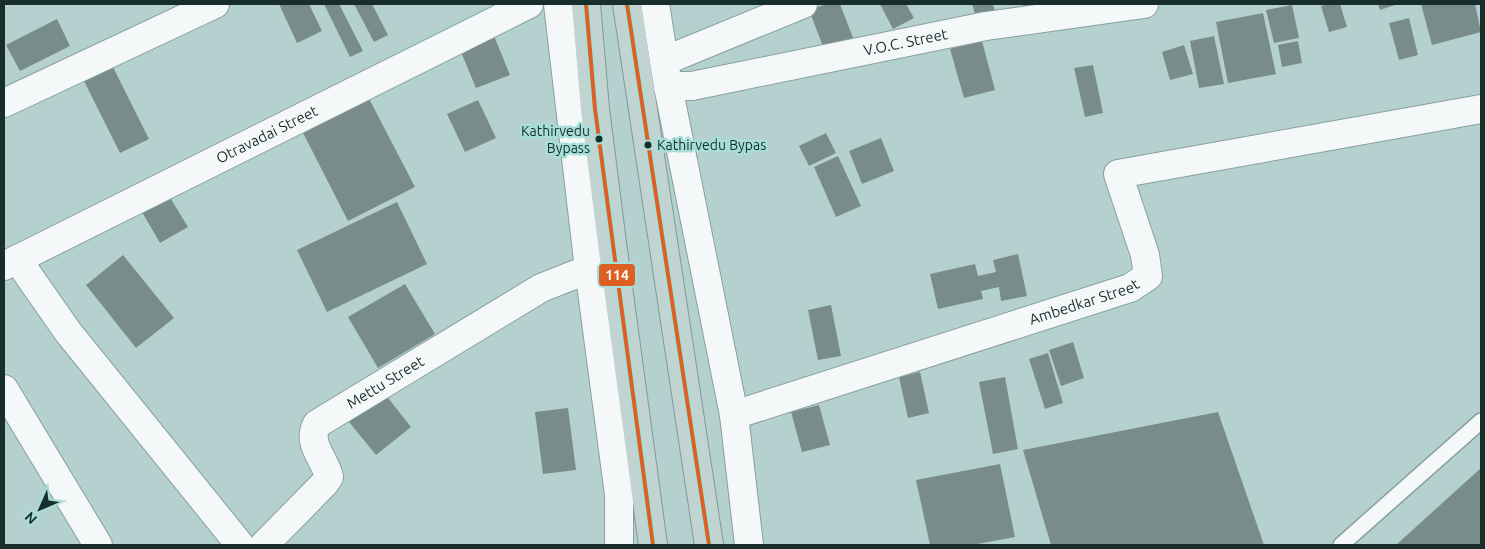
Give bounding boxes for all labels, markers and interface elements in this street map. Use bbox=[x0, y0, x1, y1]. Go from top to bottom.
street label: V.O.C. Street bbox=[862, 25, 949, 59]
street label: Otravadai Street bbox=[213, 102, 321, 167]
place label: Kathirvedu Bypass bbox=[521, 123, 590, 156]
marker: Kathirvedu Bypass bbox=[594, 134, 604, 144]
place label: Kathirvedu Bypas bbox=[657, 137, 766, 153]
marker: Kathirvedu Bypas bbox=[643, 140, 653, 150]
line badge: 114 bbox=[598, 263, 636, 287]
text: 114 bbox=[605, 267, 629, 283]
street label: Ambedkar Street bbox=[1027, 275, 1142, 328]
street label: Mettu Street bbox=[344, 352, 427, 412]
north arrow bbox=[15, 484, 65, 534]
text: N bbox=[21, 509, 40, 528]

